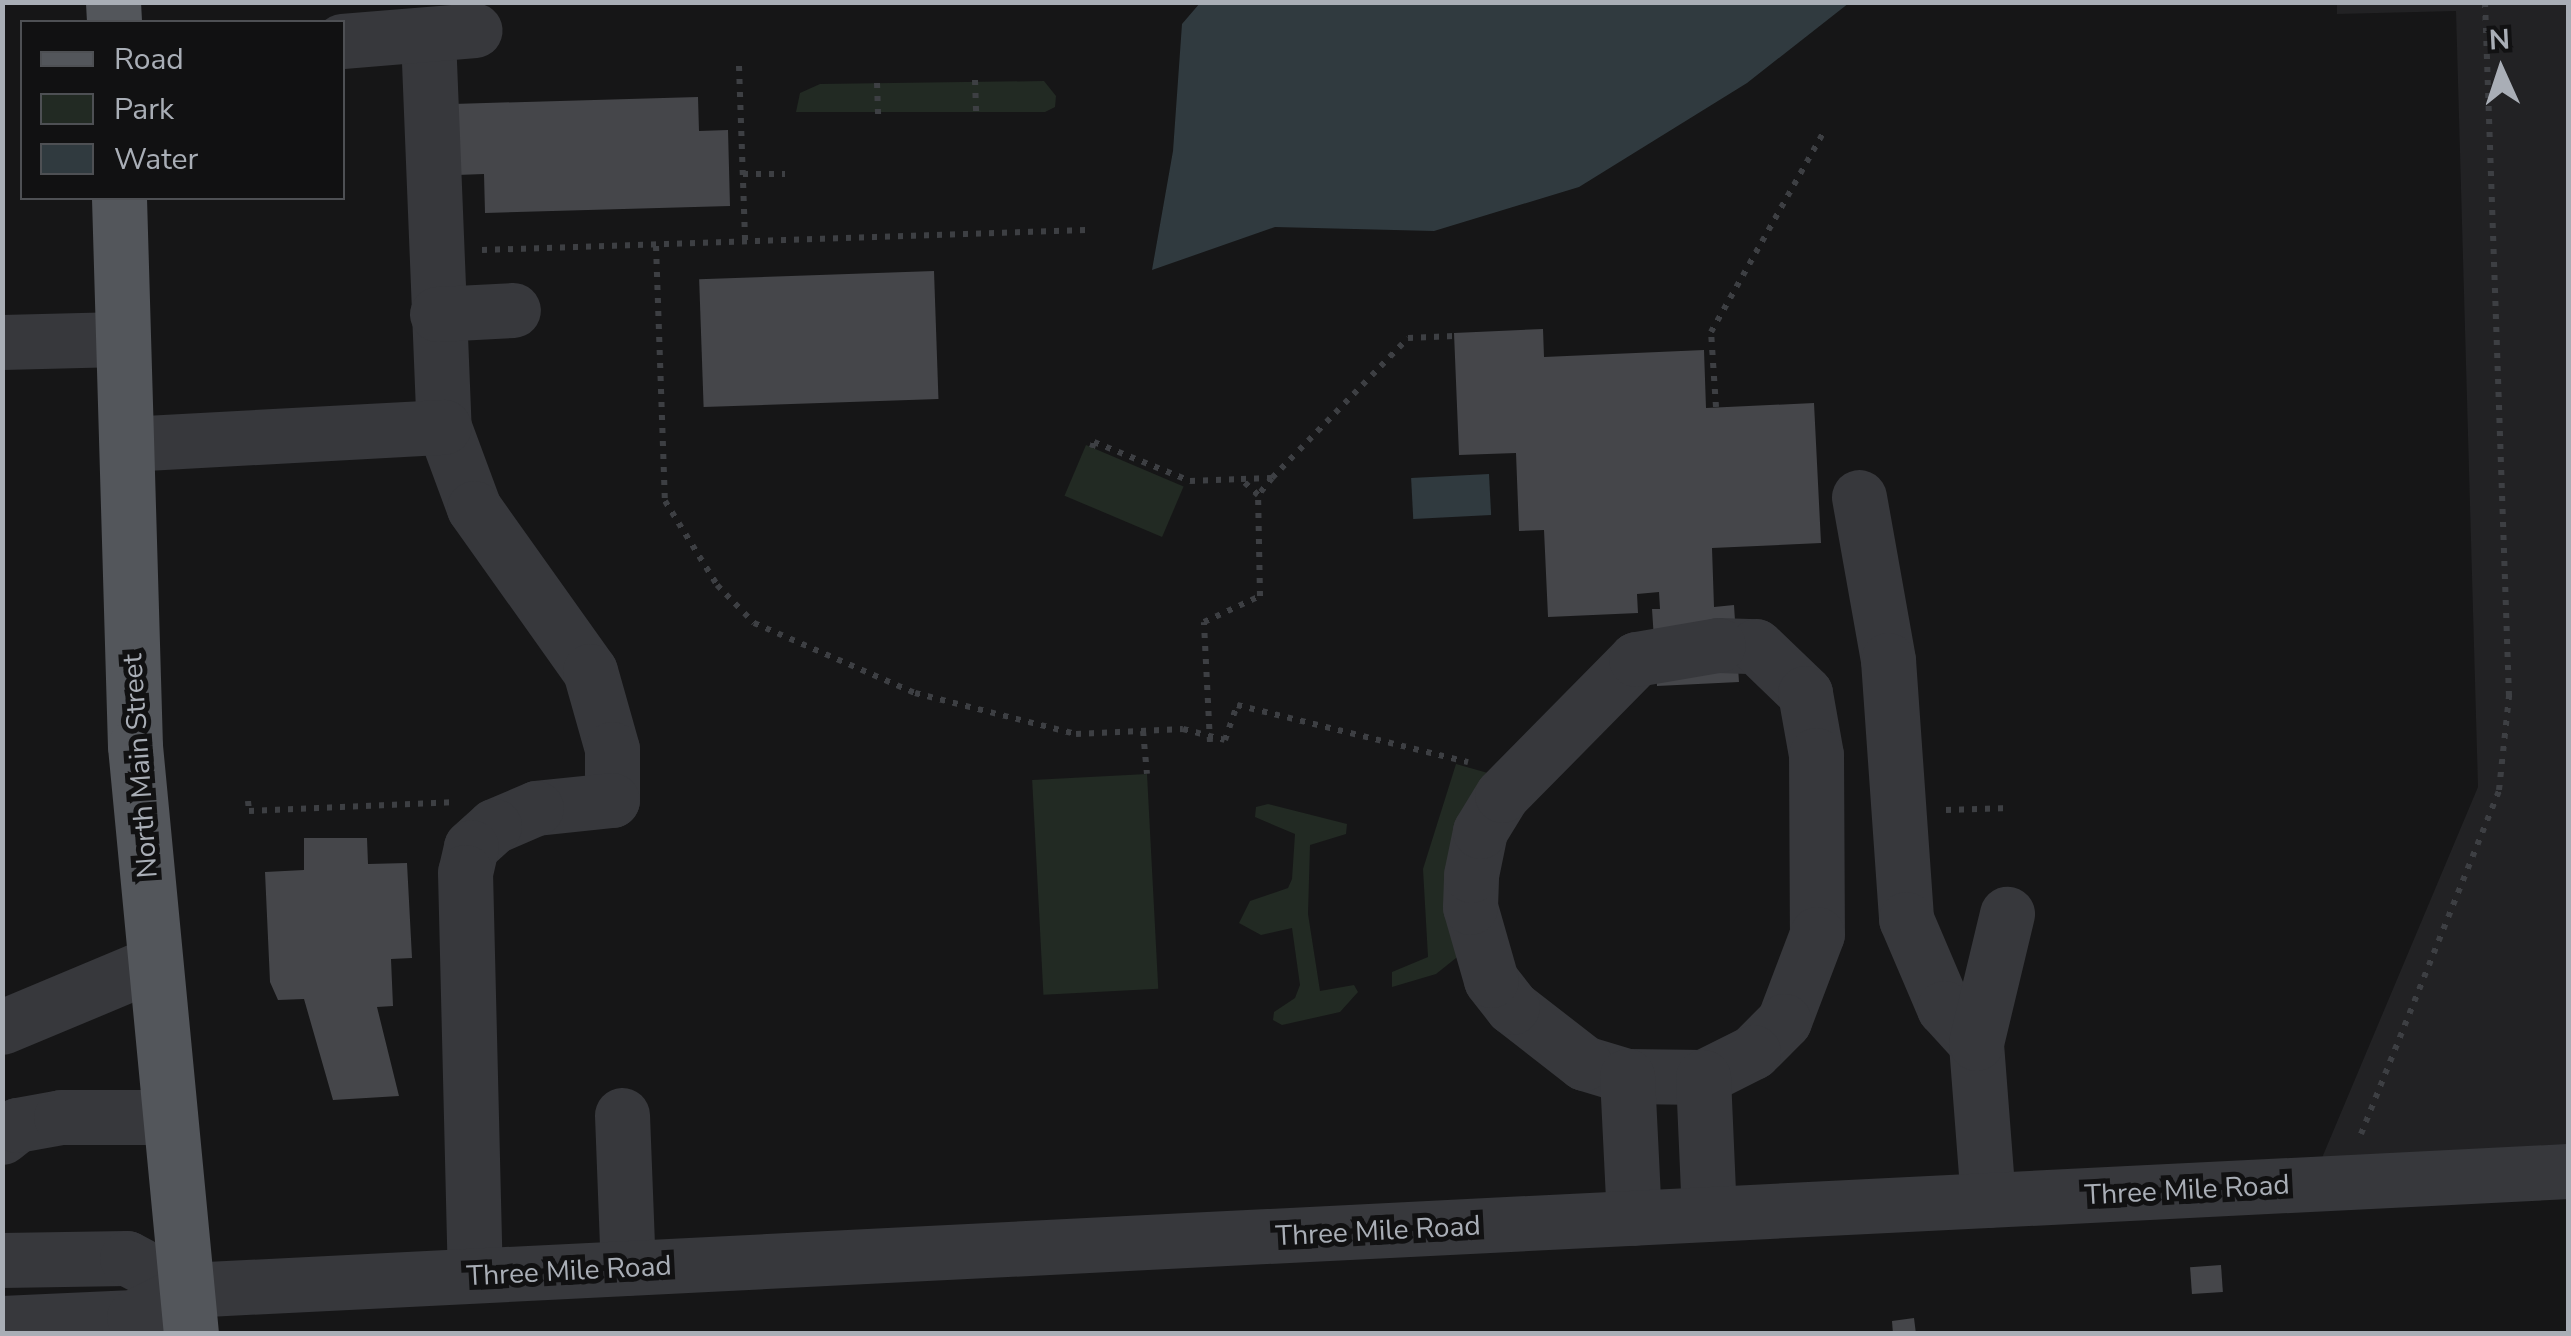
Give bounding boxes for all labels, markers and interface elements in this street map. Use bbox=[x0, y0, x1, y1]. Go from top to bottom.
legend bbox=[20, 20, 345, 200]
north arrow bbox=[2451, 20, 2551, 120]
text: N bbox=[2488, 21, 2511, 60]
text: Road bbox=[114, 39, 184, 80]
text: Park bbox=[114, 89, 174, 130]
text: Water bbox=[114, 139, 198, 180]
street label: North Main Street bbox=[115, 653, 165, 879]
street label: Three Mile Road bbox=[2084, 1168, 2290, 1212]
street label: Three Mile Road bbox=[1275, 1209, 1481, 1253]
street label: Three Mile Road bbox=[466, 1249, 672, 1293]

